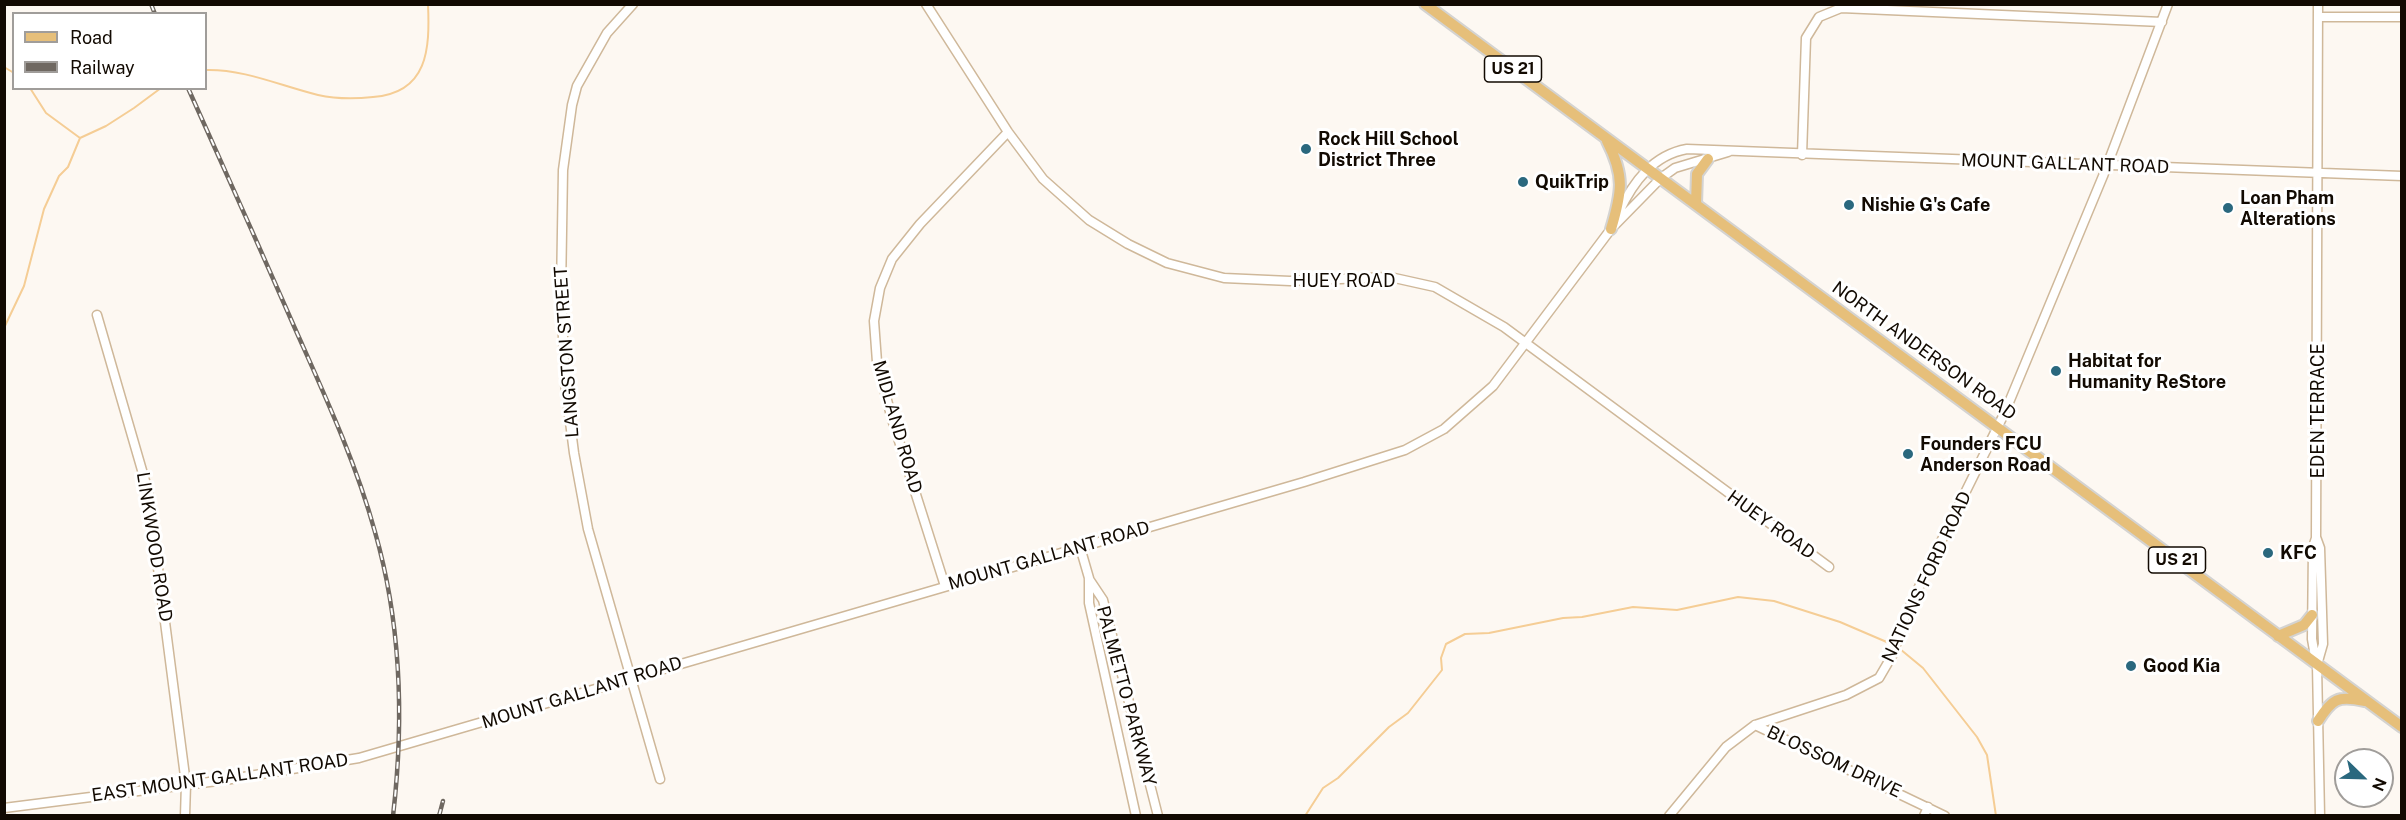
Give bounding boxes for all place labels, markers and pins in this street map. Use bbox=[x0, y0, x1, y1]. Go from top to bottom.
place label: Rock Hill School District Three bbox=[1318, 128, 1459, 170]
marker: Rock Hill School District Three bbox=[1299, 142, 1313, 156]
place label: QuikTrip bbox=[1535, 171, 1609, 193]
marker: QuikTrip bbox=[1516, 175, 1530, 189]
place label: Loan Pham Alterations bbox=[2240, 187, 2336, 230]
place label: Nishie G's Cafe bbox=[1861, 194, 1990, 216]
marker: Nishie G's Cafe bbox=[1842, 198, 1856, 212]
marker: Loan Pham Alterations bbox=[2221, 201, 2235, 215]
place label: Habitat for Humanity ReStore bbox=[2068, 350, 2226, 392]
marker: Habitat for Humanity ReStore bbox=[2049, 364, 2063, 378]
place label: Founders FCU Anderson Road bbox=[1920, 433, 2051, 476]
marker: Founders FCU Anderson Road bbox=[1901, 447, 1915, 461]
place label: KFC bbox=[2280, 542, 2317, 564]
marker: KFC bbox=[2261, 546, 2275, 560]
place label: Good Kia bbox=[2143, 655, 2220, 677]
marker: Good Kia bbox=[2124, 659, 2138, 673]

